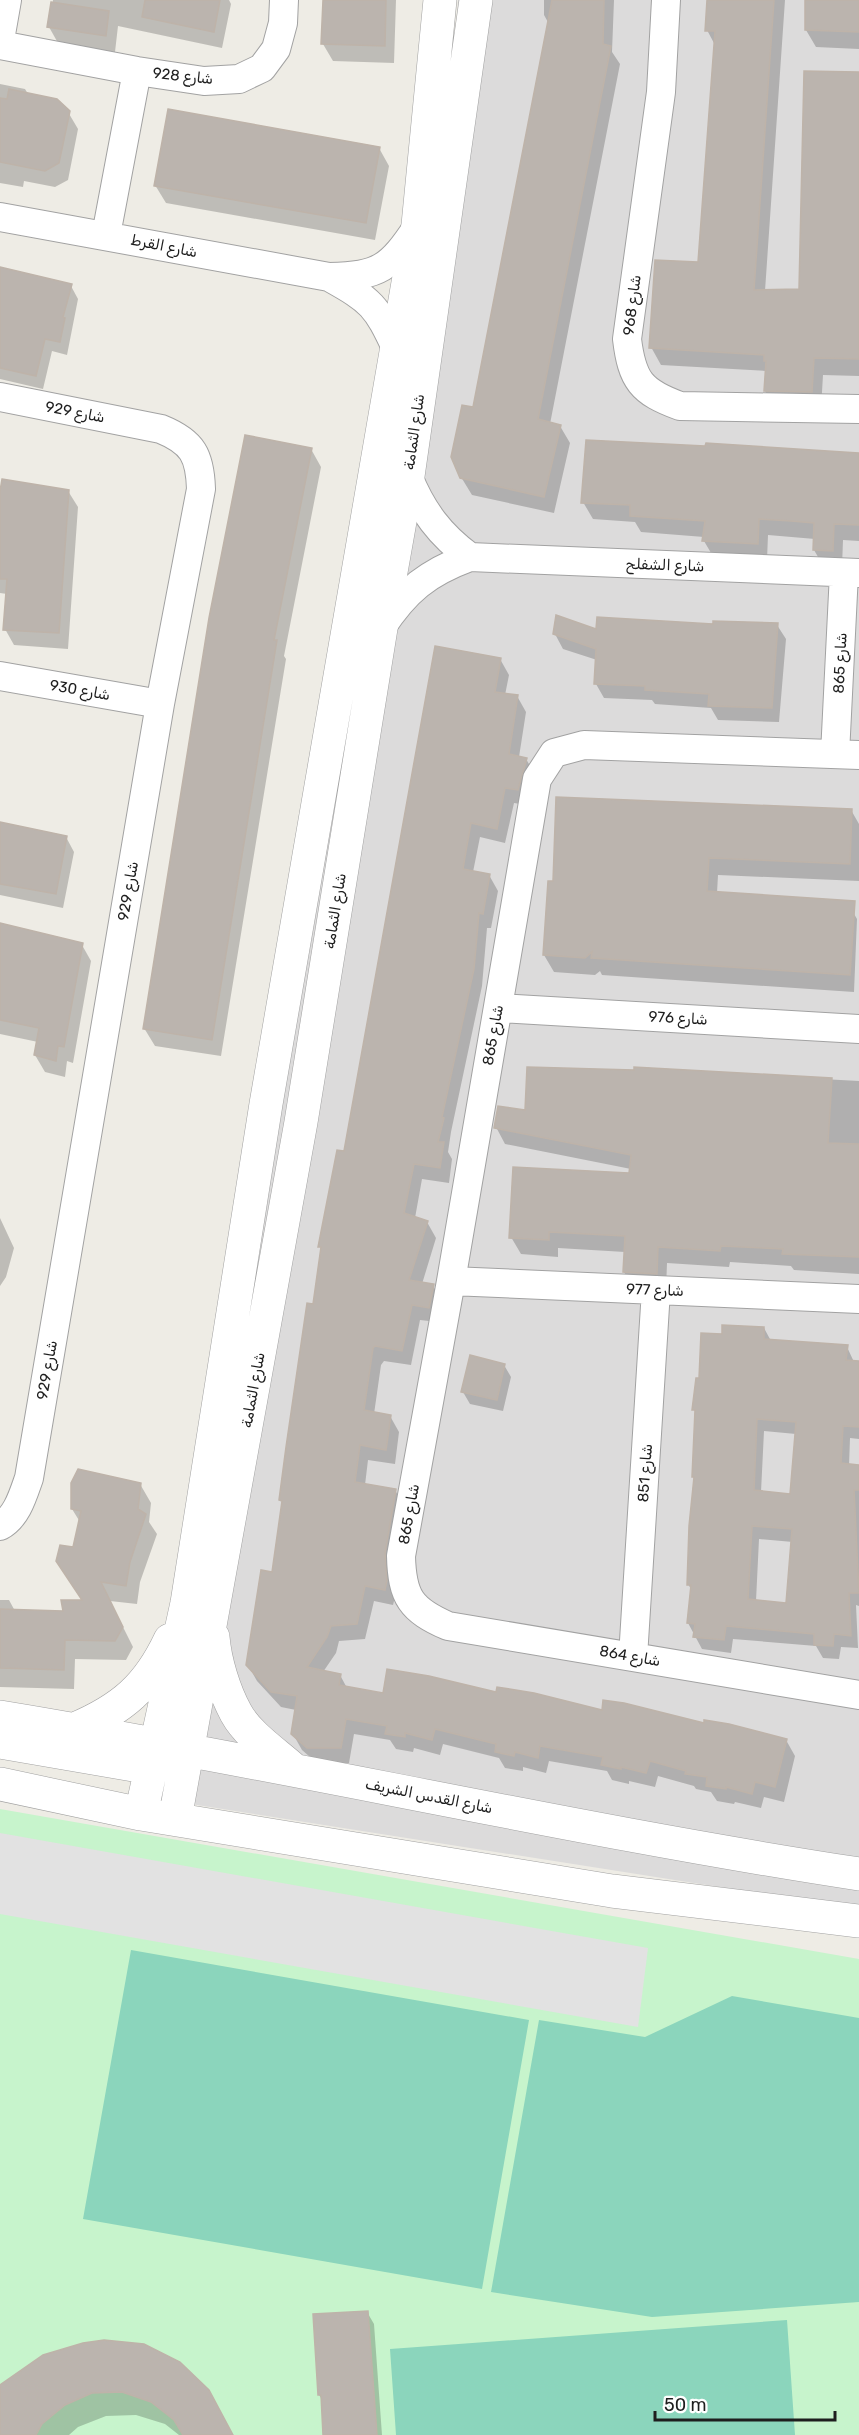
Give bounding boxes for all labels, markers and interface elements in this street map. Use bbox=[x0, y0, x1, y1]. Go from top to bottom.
street label: شارع 928 bbox=[152, 64, 214, 90]
street label: شارع القرط bbox=[129, 231, 199, 263]
street label: شارع 968 bbox=[619, 274, 647, 337]
street label: شارع الثمامة bbox=[400, 393, 430, 471]
street label: شارع 929 bbox=[43, 397, 106, 429]
street label: شارع الشفلح bbox=[625, 555, 705, 577]
street label: شارع 865 bbox=[829, 632, 853, 694]
street label: شارع 930 bbox=[48, 676, 112, 706]
street label: شارع 929 bbox=[114, 860, 144, 923]
street label: شارع الثمامة bbox=[320, 872, 352, 951]
street label: شارع 865 bbox=[479, 1003, 509, 1067]
street label: شارع 976 bbox=[648, 1007, 708, 1031]
street label: شارع 977 bbox=[626, 1280, 684, 1302]
street label: شارع 929 bbox=[33, 1339, 63, 1402]
street label: شارع الثمامة bbox=[237, 1351, 270, 1430]
street label: شارع 851 bbox=[634, 1443, 658, 1503]
street label: شارع 865 bbox=[395, 1482, 425, 1546]
street label: شارع 864 bbox=[598, 1642, 662, 1672]
street label: شارع القدس الشريف bbox=[363, 1775, 494, 1819]
scale bar bbox=[655, 2384, 835, 2422]
text: 50 m bbox=[664, 2394, 707, 2416]

